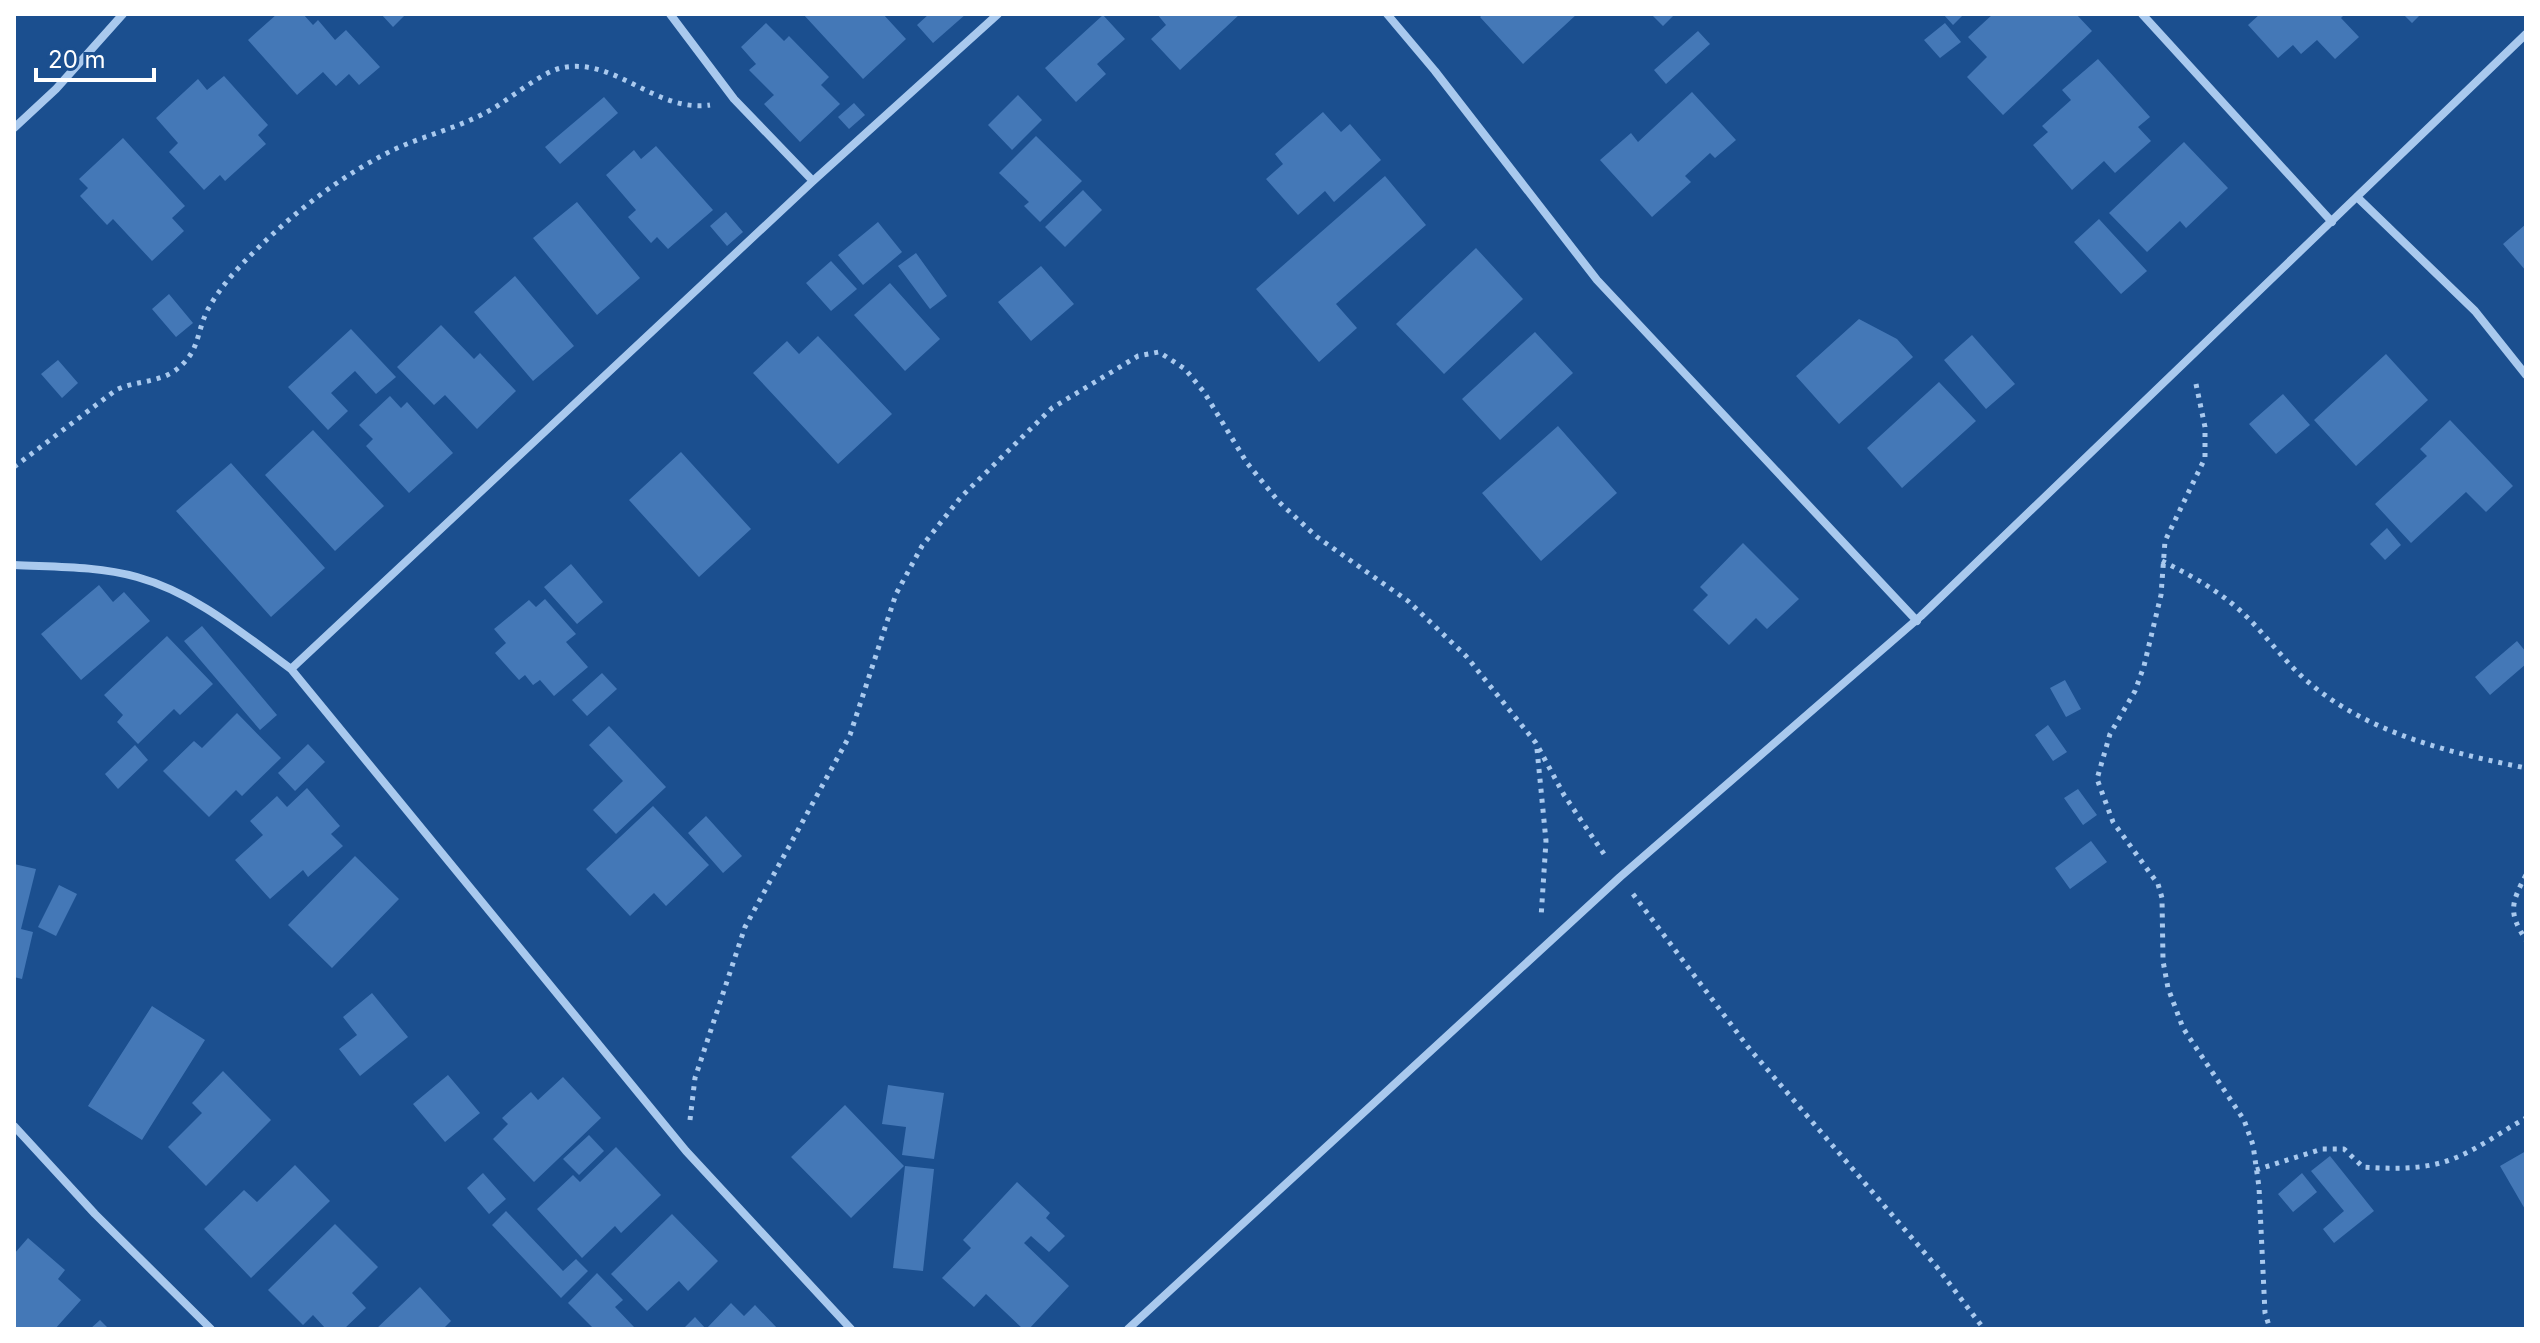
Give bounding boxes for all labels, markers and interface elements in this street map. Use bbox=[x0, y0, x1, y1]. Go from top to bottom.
scale bar bbox=[36, 32, 154, 82]
text: 20 m bbox=[48, 45, 106, 74]

